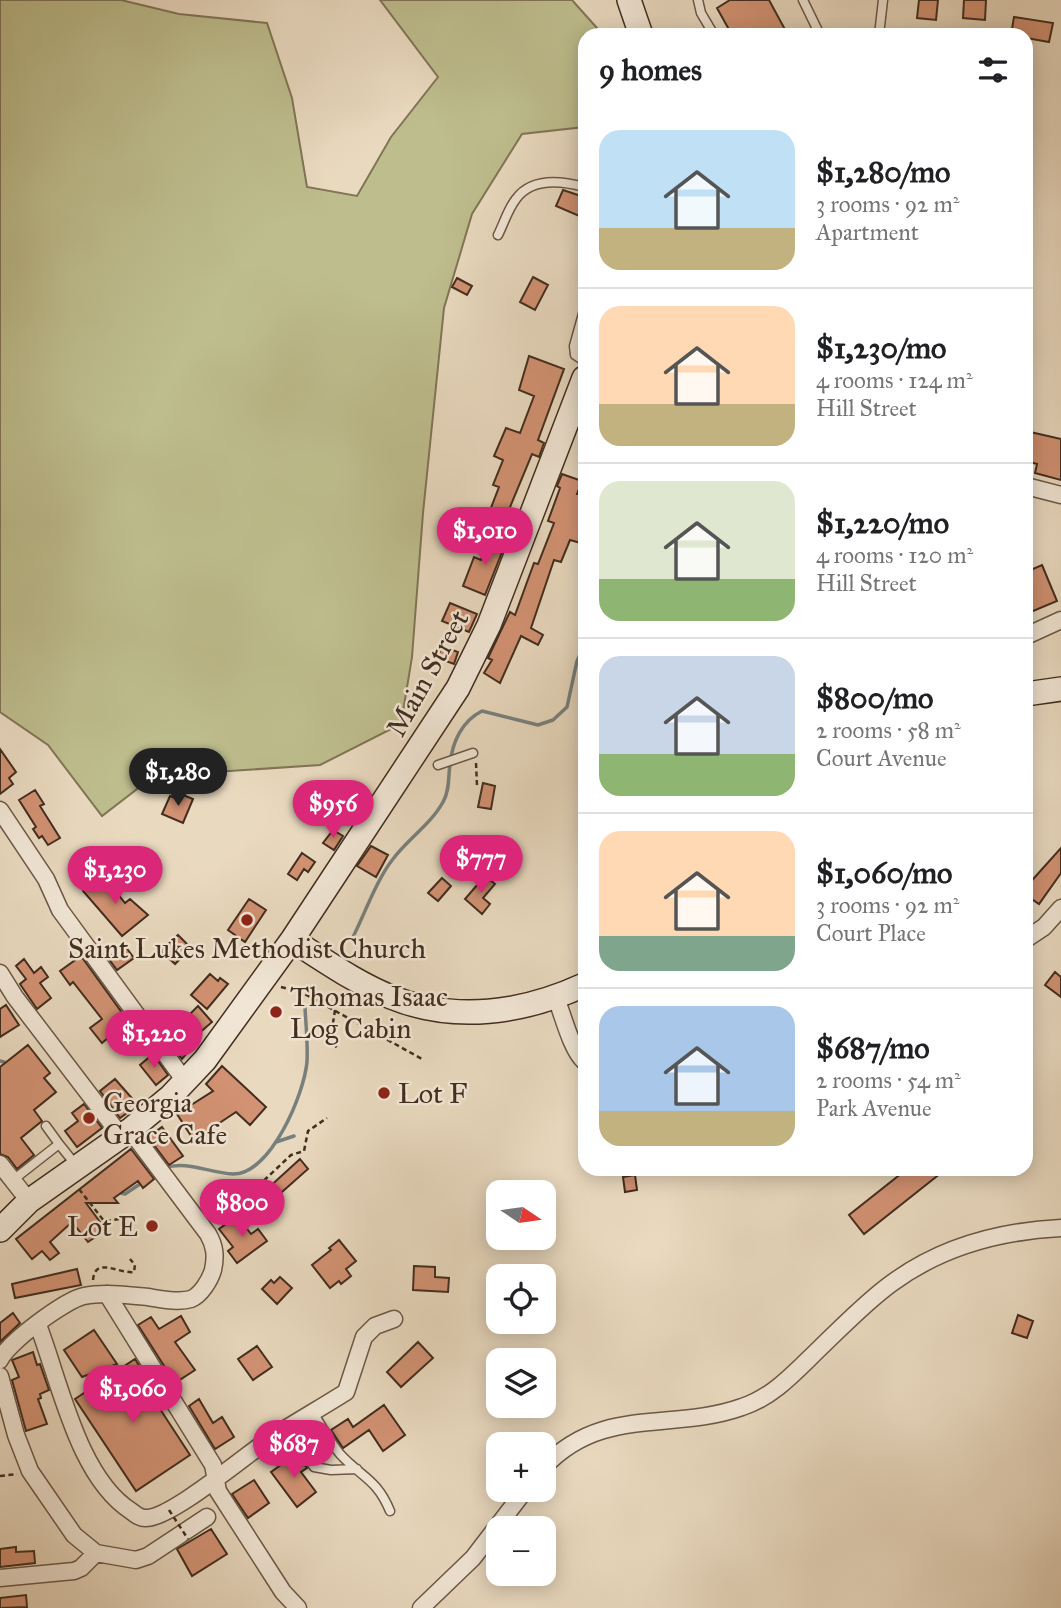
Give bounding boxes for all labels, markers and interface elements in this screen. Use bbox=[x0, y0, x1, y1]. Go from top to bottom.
icon: filters bbox=[974, 51, 1012, 89]
text: 9 homes bbox=[599, 52, 702, 88]
text: $1,280/mo bbox=[816, 154, 950, 190]
icon: home bbox=[655, 158, 739, 242]
text: 3 rooms · 92 m² bbox=[816, 190, 959, 218]
text: Apartment bbox=[816, 218, 919, 246]
text: $1,230/mo bbox=[816, 330, 946, 366]
icon: home bbox=[655, 334, 739, 418]
text: 4 rooms · 124 m² bbox=[816, 366, 973, 394]
text: Hill Street bbox=[816, 394, 917, 422]
text: $1,220/mo bbox=[816, 505, 949, 541]
pin: $1,010 bbox=[428, 508, 542, 567]
icon: home bbox=[655, 509, 739, 593]
text: $1,010 bbox=[453, 516, 517, 544]
text: 4 rooms · 120 m² bbox=[816, 541, 973, 569]
text: Hill Street bbox=[816, 569, 917, 597]
street label: Main Street bbox=[378, 604, 477, 743]
text: $800/mo bbox=[816, 680, 933, 716]
icon: home bbox=[655, 684, 739, 768]
text: 2 rooms · 58 m² bbox=[816, 716, 961, 744]
text: Court Avenue bbox=[816, 744, 946, 772]
pin: $1,280 bbox=[121, 748, 235, 808]
text: $1,280 bbox=[145, 757, 211, 785]
pin: $956 bbox=[292, 780, 374, 840]
text: $956 bbox=[309, 789, 357, 817]
pin: $777 bbox=[440, 836, 522, 895]
text: $777 bbox=[456, 844, 506, 872]
pin: $1,230 bbox=[58, 846, 172, 906]
text: $1,230 bbox=[84, 855, 146, 883]
text: $1,060/mo bbox=[816, 855, 952, 891]
icon: home bbox=[655, 859, 739, 943]
text: 3 rooms · 92 m² bbox=[816, 891, 959, 919]
marker: Saint Lukes Methodist Church bbox=[239, 912, 255, 928]
text: Court Place bbox=[816, 919, 926, 947]
place label: Saint Lukes Methodist Church bbox=[68, 931, 426, 966]
place label: Thomas Isaac Log Cabin bbox=[290, 979, 448, 1046]
marker: Thomas Isaac Log Cabin bbox=[268, 1004, 284, 1020]
pin: $1,220 bbox=[97, 1010, 211, 1070]
text: $1,220 bbox=[122, 1019, 186, 1047]
text: $687/mo bbox=[816, 1030, 930, 1066]
icon: home bbox=[655, 1034, 739, 1118]
text: 2 rooms · 54 m² bbox=[816, 1066, 961, 1094]
place label: Lot F bbox=[398, 1076, 467, 1111]
place label: Georgia Grace Cafe bbox=[103, 1085, 227, 1152]
marker: Lot F bbox=[376, 1085, 392, 1101]
text: Park Avenue bbox=[816, 1094, 932, 1122]
marker: Georgia Grace Cafe bbox=[81, 1110, 97, 1126]
pin: $800 bbox=[201, 1180, 283, 1239]
north arrow bbox=[486, 1180, 556, 1250]
map controls bbox=[486, 1180, 556, 1586]
text: $800 bbox=[216, 1188, 268, 1216]
place label: Lot E bbox=[67, 1209, 138, 1244]
marker: Lot E bbox=[144, 1218, 160, 1234]
button: locate bbox=[486, 1264, 556, 1334]
button: layers bbox=[486, 1348, 556, 1418]
pin: $1,060 bbox=[76, 1366, 190, 1425]
text: $1,060 bbox=[99, 1374, 167, 1402]
pin: $687 bbox=[253, 1420, 335, 1480]
text: $687 bbox=[269, 1429, 319, 1457]
button: + bbox=[486, 1432, 556, 1502]
button: − bbox=[486, 1516, 556, 1586]

